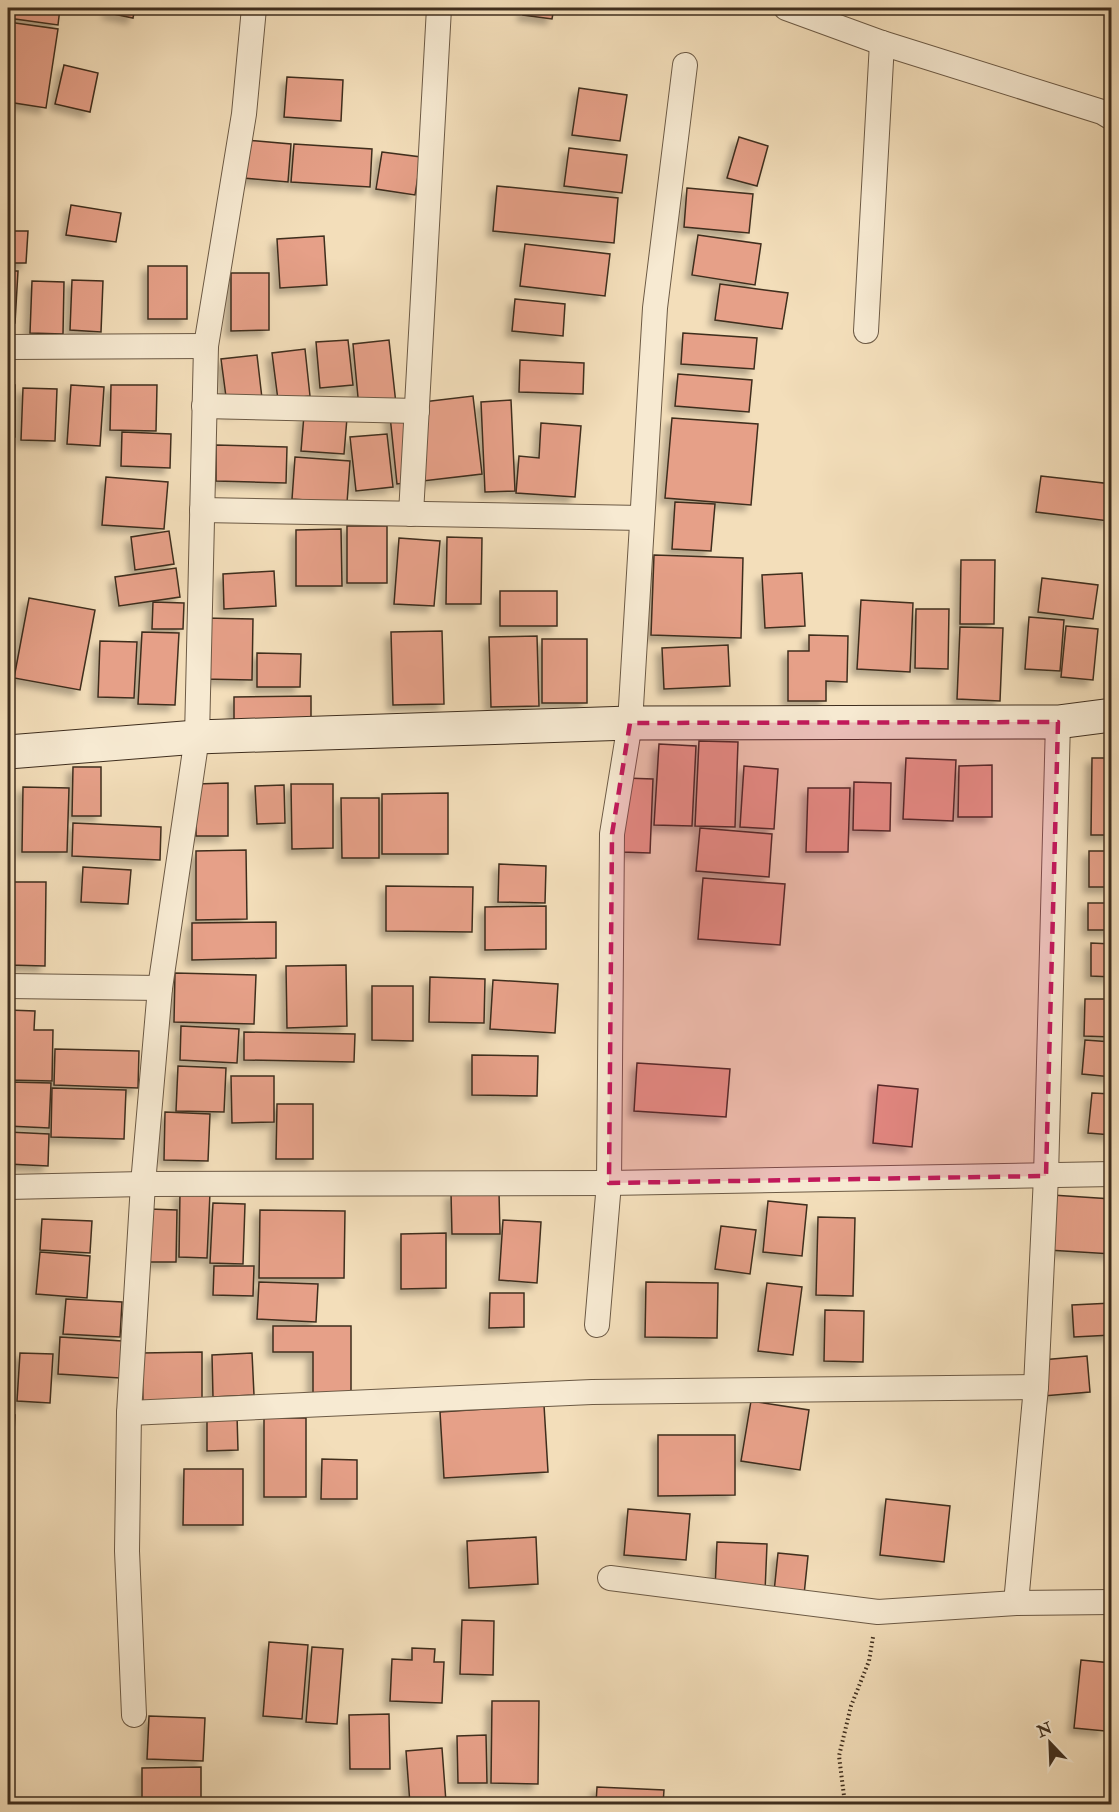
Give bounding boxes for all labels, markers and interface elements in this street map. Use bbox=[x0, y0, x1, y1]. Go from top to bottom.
north arrow bbox=[1020, 1713, 1080, 1773]
text: N bbox=[1033, 1718, 1056, 1743]

